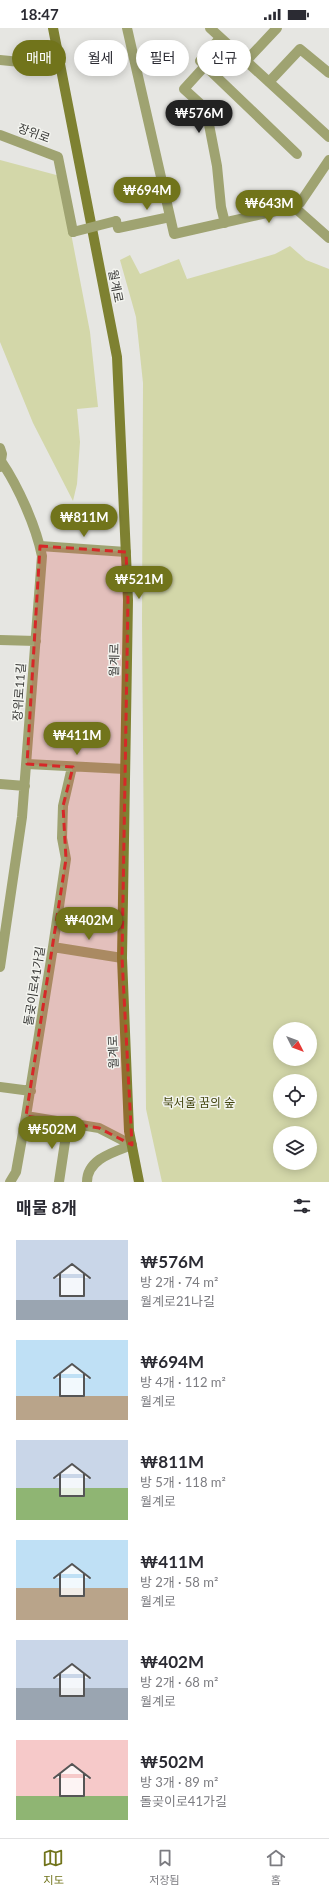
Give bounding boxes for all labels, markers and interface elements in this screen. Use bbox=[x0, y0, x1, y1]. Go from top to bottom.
text: 18:47 bbox=[20, 5, 59, 23]
chip: 매매 bbox=[12, 40, 66, 76]
chip: 월세 bbox=[74, 40, 128, 76]
chip: 필터 bbox=[136, 40, 189, 76]
chip: 신규 bbox=[197, 40, 251, 76]
pin: ₩576M bbox=[171, 100, 227, 134]
text: ₩576M bbox=[175, 105, 223, 121]
street label: 장위로 bbox=[16, 120, 52, 146]
pin: ₩694M bbox=[119, 177, 175, 211]
text: ₩694M bbox=[123, 182, 171, 198]
pin: ₩643M bbox=[241, 190, 297, 224]
text: ₩643M bbox=[245, 195, 293, 211]
street label: 월계로 bbox=[105, 268, 127, 304]
pin: ₩811M bbox=[56, 504, 112, 538]
text: ₩811M bbox=[60, 509, 108, 525]
pin: ₩521M bbox=[111, 566, 167, 600]
text: ₩521M bbox=[115, 571, 163, 587]
street label: 월계로 bbox=[106, 643, 122, 677]
street label: 장위로11길 bbox=[9, 663, 29, 721]
pin: ₩411M bbox=[49, 722, 105, 756]
text: ₩411M bbox=[53, 727, 101, 743]
pin: ₩402M bbox=[61, 907, 117, 941]
text: ₩402M bbox=[65, 912, 113, 928]
street label: 돌곶이로41가길 bbox=[20, 945, 48, 1027]
north arrow bbox=[273, 1022, 317, 1066]
map controls bbox=[273, 1022, 317, 1170]
street label: 월계로 bbox=[105, 1035, 121, 1069]
button: locate bbox=[273, 1074, 317, 1118]
park label: 북서울 꿈의 숲 bbox=[163, 1095, 235, 1110]
pin: ₩502M bbox=[24, 1116, 80, 1150]
text: ₩502M bbox=[28, 1121, 76, 1137]
button: layers bbox=[273, 1126, 317, 1170]
icon: filters bbox=[291, 1195, 313, 1217]
text: 매물 8개 bbox=[16, 1197, 77, 1218]
text: ₩576M bbox=[140, 1251, 204, 1272]
icon: home bbox=[48, 1256, 96, 1304]
text: 방 2개 · 74 m² bbox=[140, 1274, 218, 1290]
text: 월계로21나길 bbox=[140, 1293, 215, 1309]
text: ₩694M bbox=[140, 1351, 204, 1372]
icon: home bbox=[48, 1356, 96, 1404]
text: 방 4개 · 112 m² bbox=[140, 1374, 226, 1390]
text: 월계로 bbox=[140, 1393, 176, 1409]
text: ₩811M bbox=[140, 1451, 204, 1472]
icon: home bbox=[48, 1456, 96, 1504]
text: 방 5개 · 118 m² bbox=[140, 1474, 226, 1490]
text: 월계로 bbox=[140, 1493, 176, 1509]
text: ₩411M bbox=[140, 1551, 204, 1572]
icon: home bbox=[48, 1556, 96, 1604]
text: 방 2개 · 58 m² bbox=[140, 1574, 218, 1590]
text: 월계로 bbox=[140, 1593, 176, 1609]
text: ₩402M bbox=[140, 1651, 204, 1672]
icon: home bbox=[48, 1656, 96, 1704]
text: 방 2개 · 68 m² bbox=[140, 1674, 218, 1690]
text: 월계로 bbox=[140, 1693, 176, 1709]
text: ₩502M bbox=[140, 1751, 204, 1772]
icon: home bbox=[48, 1756, 96, 1804]
text: 방 3개 · 89 m² bbox=[140, 1774, 218, 1790]
text: 돌곶이로41가길 bbox=[140, 1793, 227, 1809]
tab: 지도 bbox=[42, 1847, 64, 1887]
tab: 저장됨 bbox=[149, 1847, 180, 1887]
tab: 홈 bbox=[265, 1847, 287, 1887]

